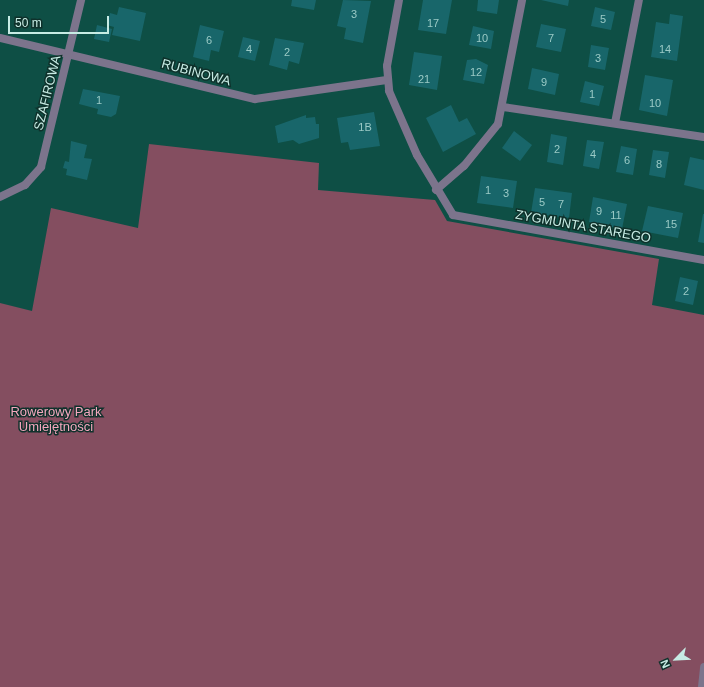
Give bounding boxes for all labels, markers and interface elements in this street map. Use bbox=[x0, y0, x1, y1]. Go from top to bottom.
house number: 3 bbox=[351, 7, 357, 21]
scale bar bbox=[10, 8, 111, 34]
house number: 5 bbox=[600, 12, 606, 26]
text: 50 m bbox=[15, 16, 42, 30]
house number: 17 bbox=[427, 16, 439, 30]
house number: 10 bbox=[476, 31, 488, 45]
house number: 7 bbox=[548, 31, 554, 45]
house number: 6 bbox=[206, 33, 212, 47]
house number: 4 bbox=[246, 42, 252, 56]
house number: 14 bbox=[659, 42, 671, 56]
house number: 2 bbox=[284, 45, 290, 59]
house number: 3 bbox=[595, 51, 601, 65]
street label: SZAFIROWA bbox=[31, 54, 65, 132]
street label: RUBINOWA bbox=[160, 56, 232, 90]
house number: 12 bbox=[470, 65, 482, 79]
house number: 21 bbox=[418, 72, 430, 86]
house number: 9 bbox=[541, 75, 547, 89]
house number: 1 bbox=[589, 87, 595, 101]
house number: 1 bbox=[96, 93, 102, 107]
house number: 10 bbox=[649, 96, 661, 110]
house number: 1B bbox=[358, 120, 372, 134]
house number: 2 bbox=[554, 142, 560, 156]
house number: 4 bbox=[590, 147, 596, 161]
house number: 6 bbox=[624, 153, 630, 167]
house number: 8 bbox=[656, 157, 662, 171]
house number: 1 bbox=[485, 183, 491, 197]
house number: 3 bbox=[503, 186, 509, 200]
house number: 5 bbox=[539, 195, 545, 209]
house number: 7 bbox=[558, 197, 564, 211]
house number: 9 bbox=[596, 204, 602, 218]
street label: ZYGMUNTA STAREGO bbox=[514, 207, 652, 247]
house number: 11 bbox=[610, 208, 622, 222]
house number: 15 bbox=[665, 217, 677, 231]
house number: 2 bbox=[683, 284, 689, 298]
park label: Rowerowy Park Umiejętności bbox=[10, 405, 102, 436]
north arrow bbox=[656, 639, 696, 679]
text: N bbox=[658, 658, 672, 670]

